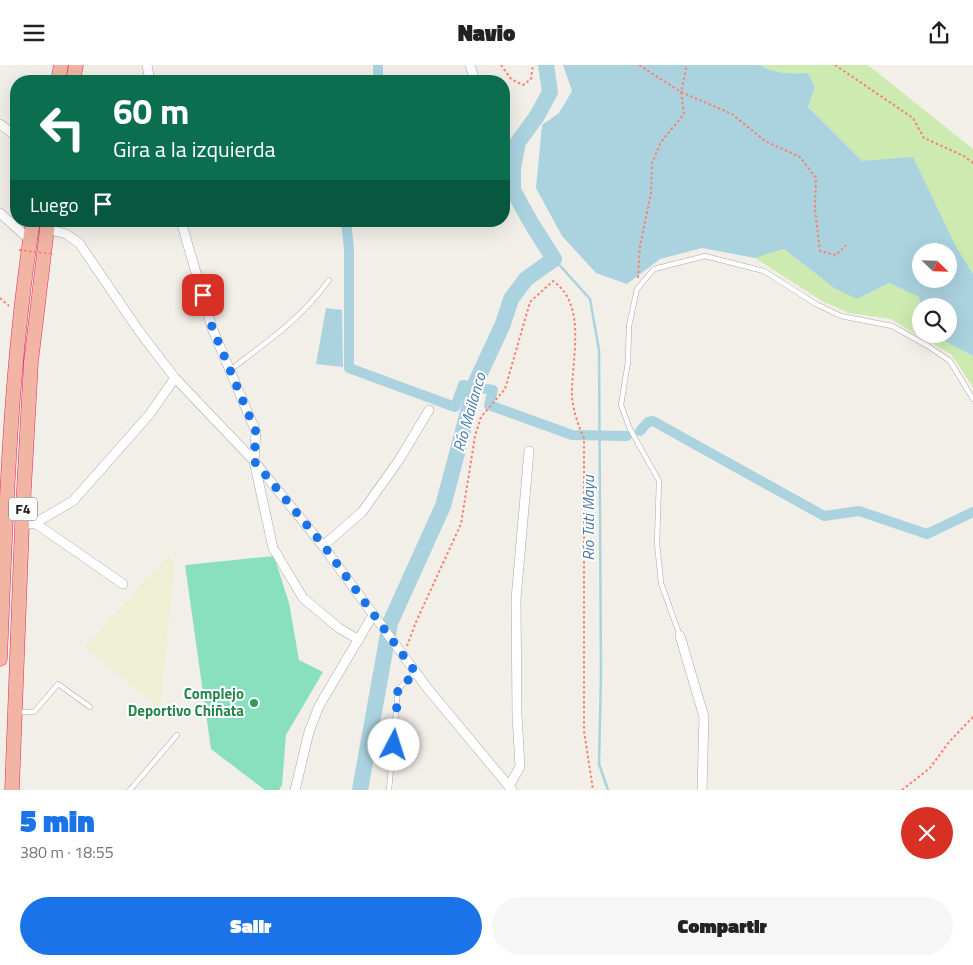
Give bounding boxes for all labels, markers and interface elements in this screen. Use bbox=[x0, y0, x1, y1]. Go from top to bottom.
text: Navio bbox=[458, 16, 515, 50]
icon: menu bbox=[20, 19, 48, 47]
icon: share bbox=[925, 19, 953, 47]
text: 60 m bbox=[113, 84, 189, 138]
icon: left bbox=[30, 95, 95, 160]
text: Gira a la izquierda bbox=[113, 132, 276, 166]
text: Luego bbox=[30, 190, 79, 219]
icon: arrive bbox=[89, 190, 117, 218]
north arrow bbox=[912, 243, 958, 287]
map controls bbox=[912, 243, 957, 343]
pin bbox=[182, 274, 224, 316]
icon: arrive bbox=[189, 281, 217, 309]
button: search bbox=[912, 298, 957, 343]
water label: Río Mailanco bbox=[446, 369, 492, 454]
water label: Río Tuti Mayu bbox=[576, 474, 600, 561]
road number: F4 bbox=[9, 497, 37, 521]
place label: Complejo Deportivo Chiñata bbox=[128, 682, 244, 722]
marker: Complejo Deportivo Chiñata bbox=[248, 697, 260, 709]
position arrow bbox=[367, 718, 419, 770]
text: 5 min bbox=[20, 798, 95, 844]
button: close bbox=[901, 807, 953, 859]
text: 380 m · 18:55 bbox=[20, 840, 114, 864]
button: Salir bbox=[20, 897, 482, 955]
button: Compartir bbox=[492, 897, 953, 955]

